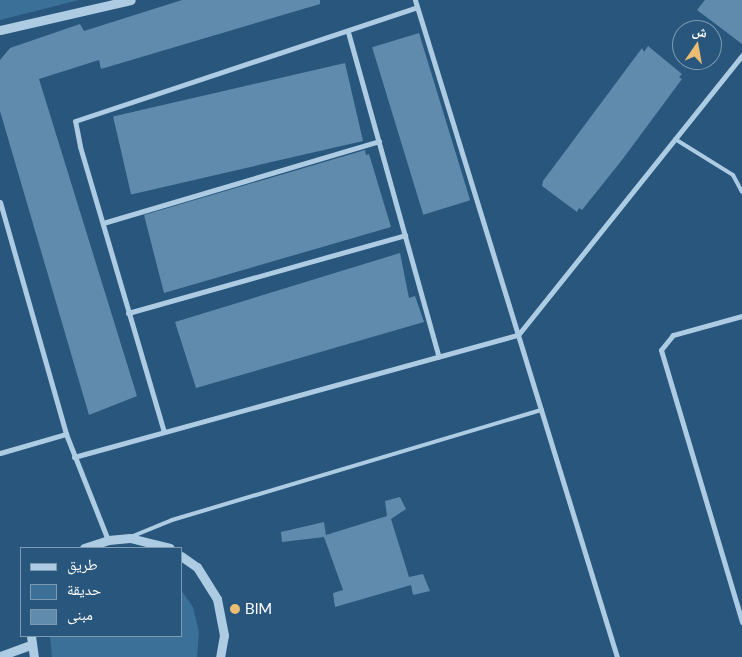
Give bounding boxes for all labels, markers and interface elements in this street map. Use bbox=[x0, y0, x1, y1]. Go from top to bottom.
north arrow bbox=[672, 20, 722, 70]
text: ش bbox=[691, 21, 709, 42]
legend bbox=[20, 547, 182, 637]
text: طريق bbox=[67, 555, 98, 575]
text: حديقة bbox=[67, 580, 101, 600]
place label: BIM bbox=[245, 599, 272, 619]
marker: BIM bbox=[229, 603, 241, 615]
text: مبنى bbox=[67, 605, 93, 625]

